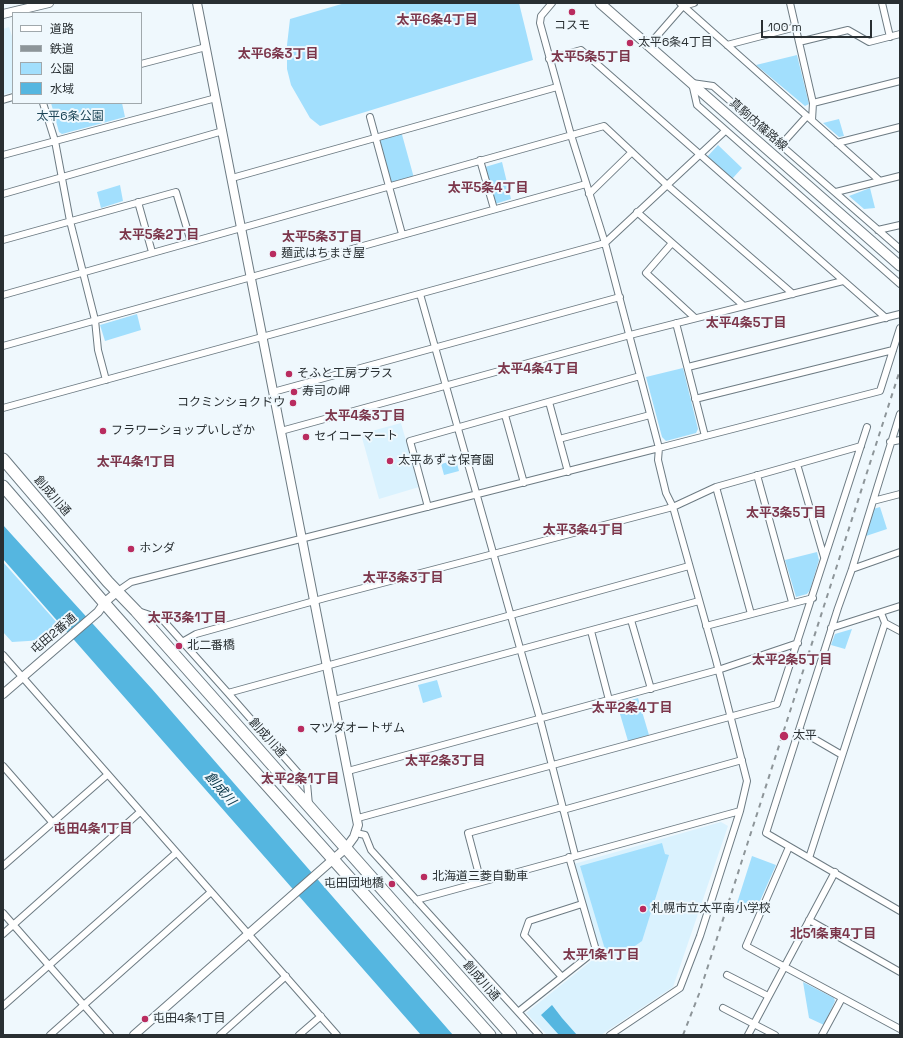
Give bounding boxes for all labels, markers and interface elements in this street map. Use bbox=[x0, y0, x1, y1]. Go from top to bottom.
marker: コスモ bbox=[567, 7, 577, 17]
legend bbox=[12, 12, 142, 104]
district label: 太平6条4丁目 bbox=[396, 12, 478, 28]
scale bar bbox=[763, 12, 874, 38]
place label: コスモ bbox=[554, 19, 590, 33]
text: 100 m bbox=[768, 19, 802, 35]
text: 道路 bbox=[50, 21, 74, 37]
place label: 太平6条4丁目 bbox=[638, 36, 713, 50]
marker: 太平6条4丁目 bbox=[625, 38, 635, 48]
text: 鉄道 bbox=[50, 41, 74, 57]
district label: 太平6条3丁目 bbox=[238, 46, 318, 62]
district label: 太平5条5丁目 bbox=[551, 49, 631, 65]
text: 公園 bbox=[50, 61, 74, 77]
text: 水域 bbox=[50, 81, 74, 97]
street label: 真駒内篠路線 bbox=[726, 96, 790, 154]
park label: 太平6条公園 bbox=[36, 110, 104, 124]
district label: 太平5条4丁目 bbox=[447, 180, 529, 196]
district label: 太平5条2丁目 bbox=[119, 227, 199, 243]
district label: 太平5条3丁目 bbox=[282, 229, 362, 245]
place label: 麺武はちまき屋 bbox=[281, 247, 365, 261]
marker: 麺武はちまき屋 bbox=[268, 249, 278, 259]
district label: 太平4条5丁目 bbox=[705, 315, 787, 331]
district label: 太平4条4丁目 bbox=[497, 361, 579, 377]
place label: そふと工房プラス bbox=[297, 367, 393, 381]
marker: そふと工房プラス bbox=[284, 369, 294, 379]
place label: 寿司の岬 bbox=[302, 385, 350, 399]
marker: 寿司の岬 bbox=[289, 387, 299, 397]
place label: コクミンショクドウ bbox=[177, 396, 285, 410]
marker: コクミンショクドウ bbox=[288, 398, 298, 408]
district label: 太平4条3丁目 bbox=[324, 408, 406, 424]
place label: フラワーショップいしざか bbox=[111, 424, 255, 438]
marker: フラワーショップいしざか bbox=[98, 426, 108, 436]
place label: セイコーマート bbox=[314, 430, 398, 444]
marker: セイコーマート bbox=[301, 432, 311, 442]
district label: 太平4条1丁目 bbox=[96, 454, 176, 470]
place label: 太平あずさ保育園 bbox=[398, 454, 494, 468]
marker: 太平あずさ保育園 bbox=[385, 456, 395, 466]
street label: 創成川通 bbox=[31, 473, 73, 519]
district label: 太平3条5丁目 bbox=[746, 505, 826, 521]
district label: 太平3条4丁目 bbox=[542, 522, 624, 538]
place label: ホンダ bbox=[139, 542, 175, 556]
marker: ホンダ bbox=[126, 544, 136, 554]
district label: 太平3条3丁目 bbox=[363, 570, 443, 586]
district label: 太平3条1丁目 bbox=[148, 610, 226, 626]
street label: 屯田2番通 bbox=[28, 611, 80, 657]
place label: 北二番橋 bbox=[187, 639, 235, 653]
marker: 北二番橋 bbox=[174, 641, 184, 651]
district label: 太平2条5丁目 bbox=[752, 652, 832, 668]
district label: 太平2条4丁目 bbox=[592, 700, 672, 716]
street label: 創成川通 bbox=[246, 715, 288, 761]
place label: マツダオートザム bbox=[309, 722, 405, 736]
marker: マツダオートザム bbox=[296, 724, 306, 734]
place label: 太平 bbox=[793, 729, 817, 743]
marker: 太平 bbox=[778, 730, 790, 742]
district label: 太平2条3丁目 bbox=[405, 753, 485, 769]
water label: 創成川 bbox=[201, 769, 239, 809]
district label: 太平2条1丁目 bbox=[261, 771, 339, 787]
district label: 屯田4条1丁目 bbox=[53, 821, 133, 837]
place label: 北海道三菱自動車 bbox=[432, 870, 528, 884]
marker: 北海道三菱自動車 bbox=[419, 872, 429, 882]
place label: 屯田団地橋 bbox=[324, 877, 384, 891]
marker: 屯田団地橋 bbox=[387, 879, 397, 889]
place label: 札幌市立太平南小学校 bbox=[651, 902, 771, 916]
marker: 札幌市立太平南小学校 bbox=[638, 904, 648, 914]
district label: 北51条東4丁目 bbox=[790, 926, 876, 942]
district label: 太平1条1丁目 bbox=[563, 947, 639, 963]
street label: 創成川通 bbox=[460, 958, 502, 1004]
place label: 屯田4条1丁目 bbox=[153, 1012, 226, 1026]
marker: 屯田4条1丁目 bbox=[140, 1014, 150, 1024]

